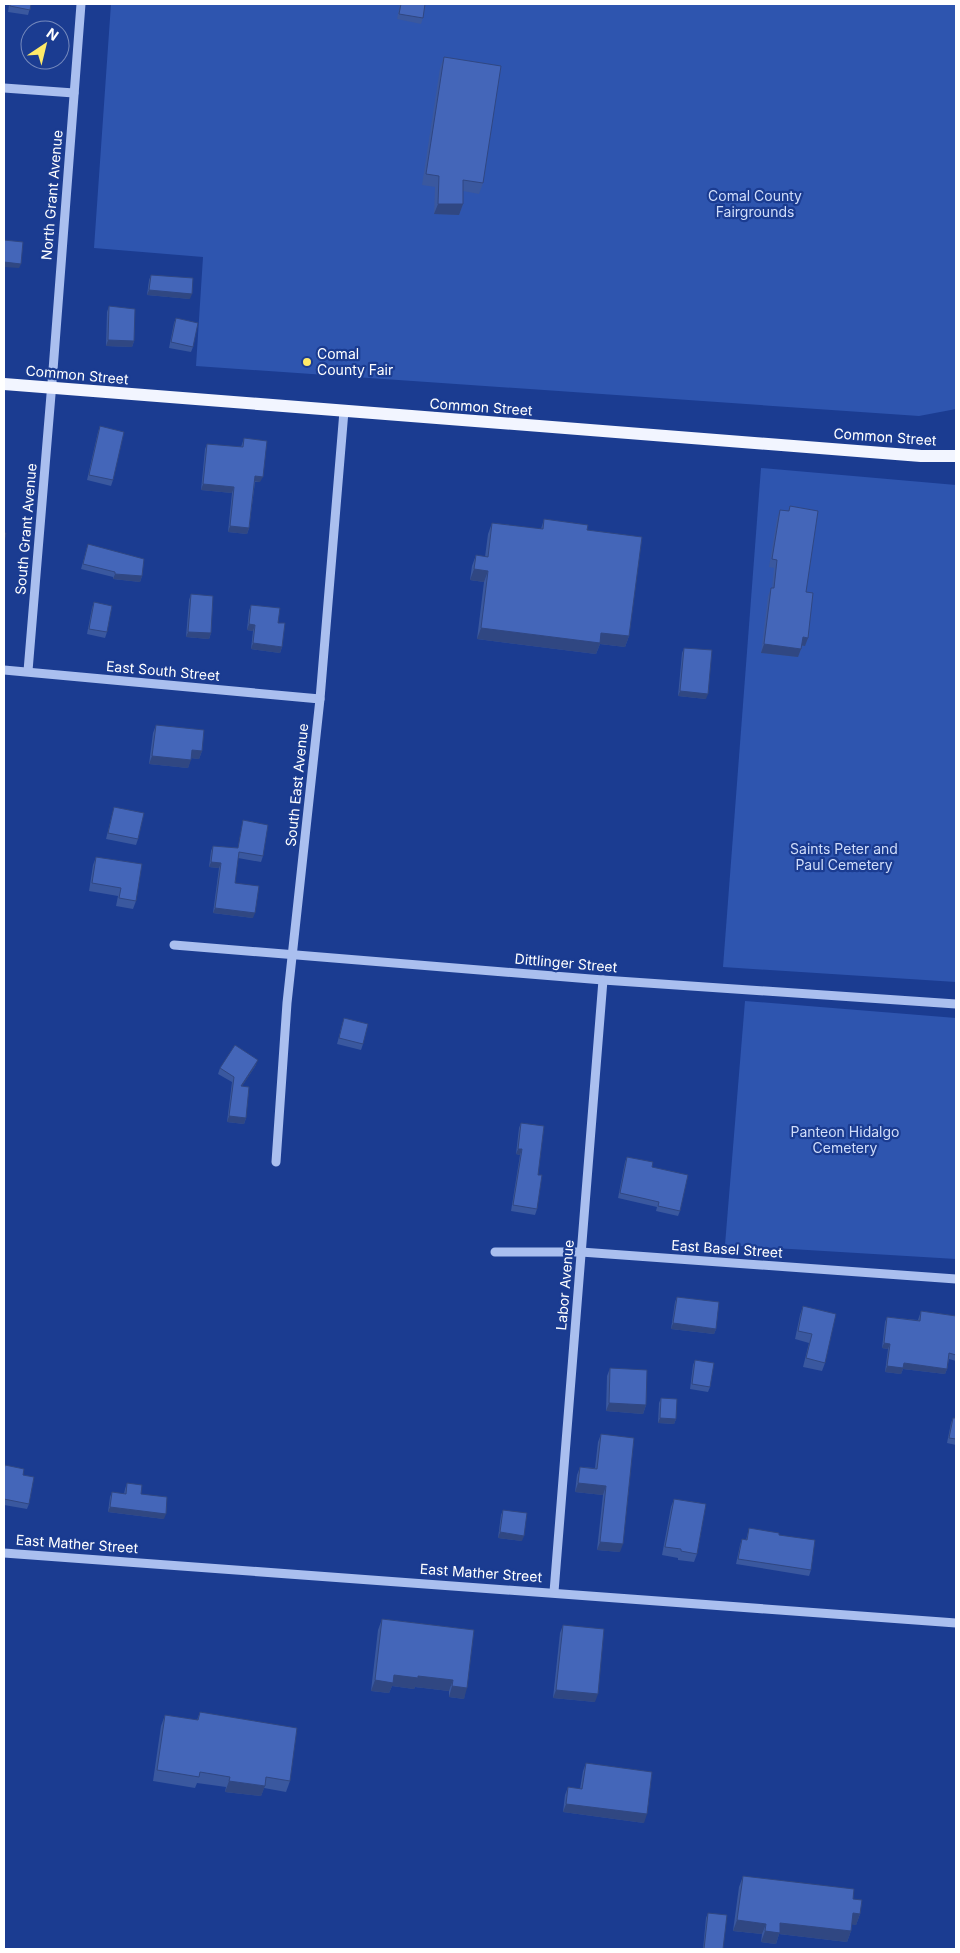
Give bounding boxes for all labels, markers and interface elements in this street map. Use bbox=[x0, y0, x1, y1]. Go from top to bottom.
north arrow bbox=[20, 20, 70, 70]
text: N bbox=[43, 24, 62, 44]
street label: North Grant Avenue bbox=[37, 129, 66, 261]
park label: Comal County Fairgrounds bbox=[708, 187, 802, 220]
place label: Comal County Fair bbox=[317, 345, 393, 378]
marker: Comal County Fair bbox=[301, 356, 313, 368]
street label: Common Street bbox=[25, 362, 130, 388]
street label: Common Street bbox=[429, 394, 534, 419]
street label: Common Street bbox=[833, 424, 938, 449]
street label: South Grant Avenue bbox=[11, 462, 40, 595]
street label: East South Street bbox=[105, 657, 221, 684]
street label: South East Avenue bbox=[282, 722, 311, 847]
park label: Saints Peter and Paul Cemetery bbox=[790, 840, 898, 873]
street label: Dittlinger Street bbox=[514, 950, 618, 975]
park label: Panteon Hidalgo Cemetery bbox=[791, 1123, 899, 1156]
street label: East Basel Street bbox=[671, 1236, 784, 1261]
street label: Labor Avenue bbox=[552, 1239, 577, 1331]
street label: East Mather Street bbox=[15, 1531, 139, 1556]
street label: East Mather Street bbox=[419, 1560, 543, 1585]

